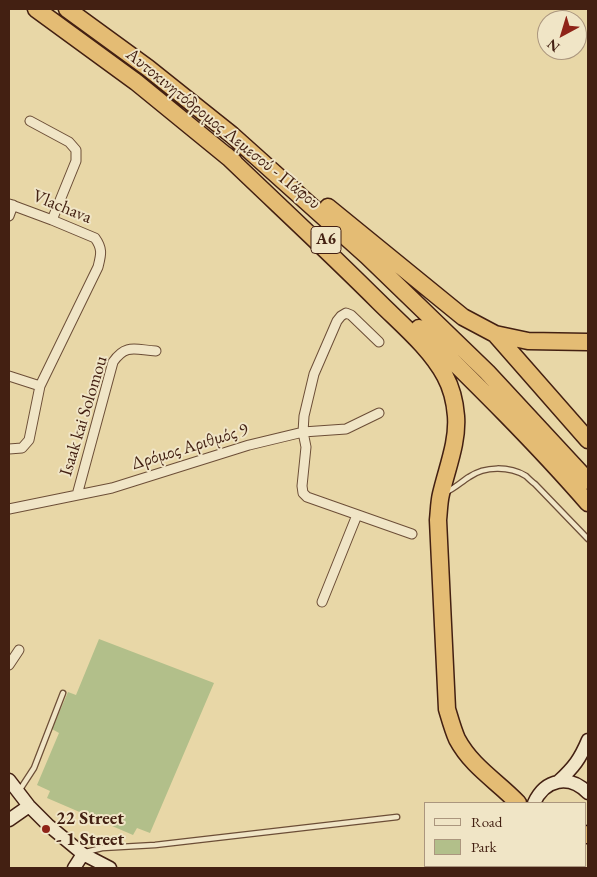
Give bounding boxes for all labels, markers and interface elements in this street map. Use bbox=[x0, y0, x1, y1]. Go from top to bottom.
north arrow bbox=[537, 10, 587, 60]
text: N bbox=[543, 35, 563, 56]
street label: Αυτοκινητόδρομος Λεμεσού - Πάφου bbox=[121, 44, 325, 214]
street label: Vlachava bbox=[29, 185, 95, 229]
road number: A6 bbox=[311, 226, 341, 254]
street label: Isaak kai Solomou bbox=[55, 353, 113, 479]
street label: Δρόμος Αριθμός 9 bbox=[129, 419, 251, 475]
legend bbox=[424, 802, 587, 867]
place label: 22 Street - 1 Street bbox=[56, 808, 124, 851]
text: Road bbox=[471, 812, 502, 831]
marker: 22 Street - 1 Street bbox=[40, 823, 52, 835]
text: Park bbox=[471, 837, 497, 856]

